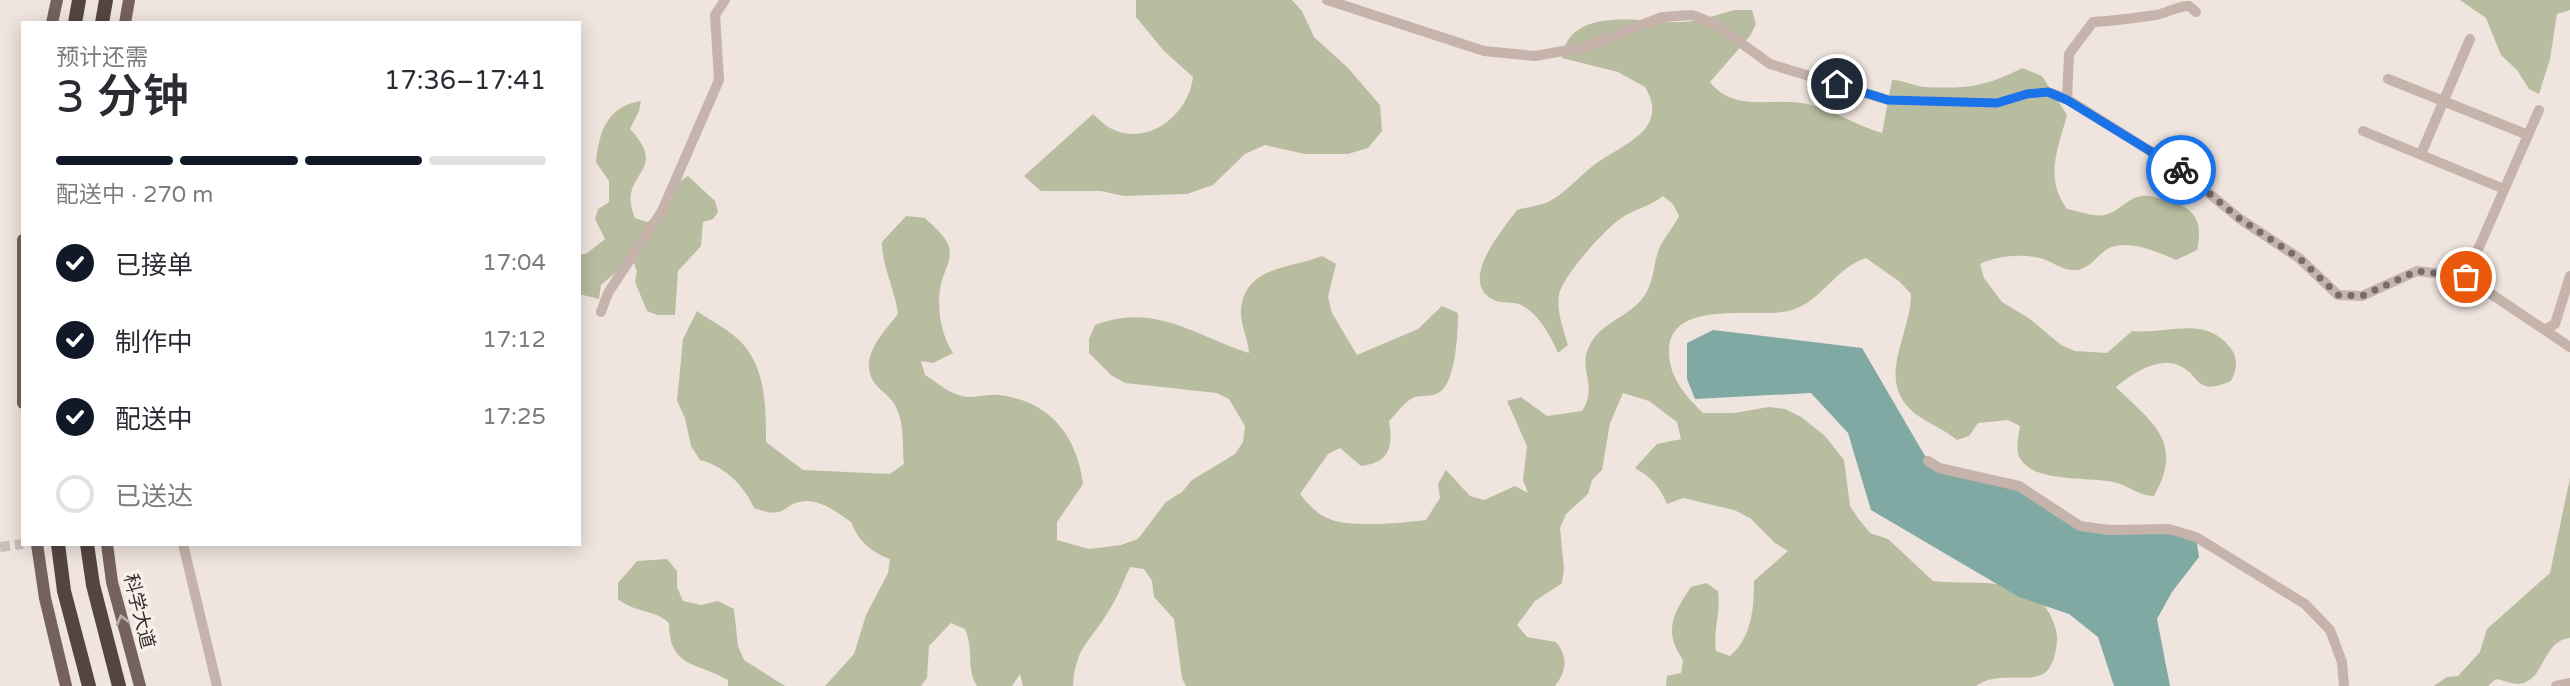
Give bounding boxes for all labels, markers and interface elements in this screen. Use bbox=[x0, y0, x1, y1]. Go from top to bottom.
text: 预计还需 bbox=[56, 44, 148, 72]
pin bbox=[1807, 54, 1867, 114]
text: 17:36–17:41 bbox=[384, 65, 546, 96]
icon: home bbox=[1818, 65, 1856, 103]
text: 3 分钟 bbox=[56, 70, 189, 125]
courier bbox=[2146, 135, 2216, 205]
icon: bike bbox=[2162, 151, 2200, 189]
text: 配送中 · 270 m bbox=[56, 181, 213, 209]
icon: check bbox=[56, 244, 94, 282]
pin bbox=[2436, 247, 2496, 307]
text: 17:04 bbox=[482, 249, 546, 277]
text: 已接单 bbox=[115, 250, 193, 281]
icon: bag bbox=[2447, 258, 2485, 296]
icon: check bbox=[56, 321, 94, 359]
text: 17:12 bbox=[482, 326, 546, 354]
text: 制作中 bbox=[115, 327, 193, 358]
icon: check bbox=[56, 398, 94, 436]
text: 17:25 bbox=[482, 403, 546, 431]
text: 配送中 bbox=[115, 404, 193, 435]
text: 已送达 bbox=[115, 481, 193, 512]
street label: 科学大道 bbox=[119, 572, 159, 651]
one-way arrow bbox=[116, 614, 130, 626]

